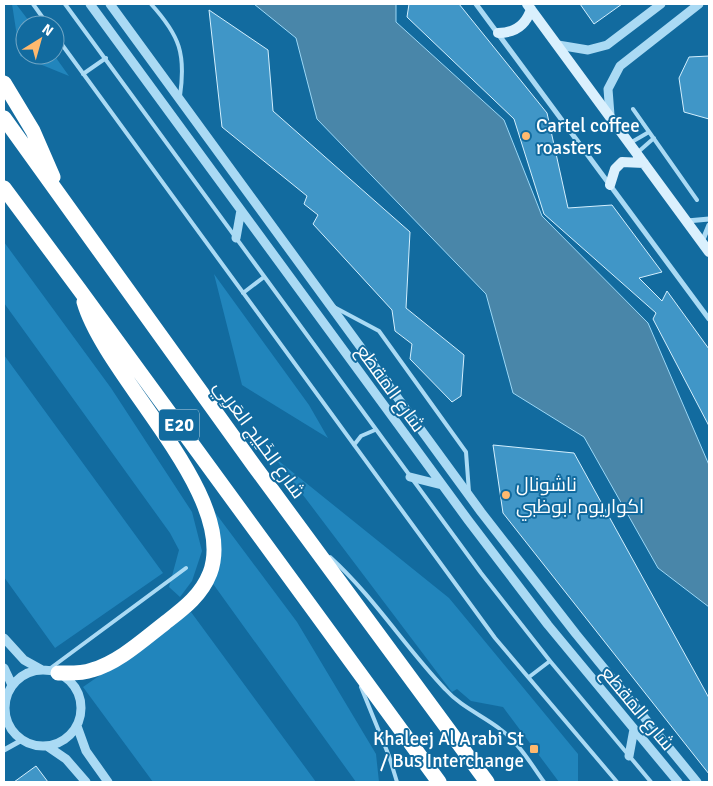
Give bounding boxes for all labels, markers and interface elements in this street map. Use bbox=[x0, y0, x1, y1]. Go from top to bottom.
north arrow bbox=[15, 15, 65, 65]
text: N bbox=[39, 20, 57, 40]
place label: Cartel coffee roasters bbox=[536, 114, 640, 160]
marker: Cartel coffee roasters bbox=[520, 130, 532, 142]
street label: شارع المَقطَع bbox=[350, 340, 430, 438]
street label: شارع الخَلِيج العَربِي bbox=[207, 376, 310, 505]
road number: E20 bbox=[159, 410, 199, 440]
place label: ناشونال اكواريوم ابوظبي bbox=[516, 473, 644, 521]
marker: ناشونال اكواريوم ابوظبي bbox=[500, 489, 512, 501]
street label: شارع المَقطَع bbox=[594, 662, 679, 756]
place label: Khaleej Al Arabi St / Bus Interchange bbox=[373, 727, 524, 773]
marker: Khaleej Al Arabi St / Bus Interchange bbox=[528, 743, 540, 755]

